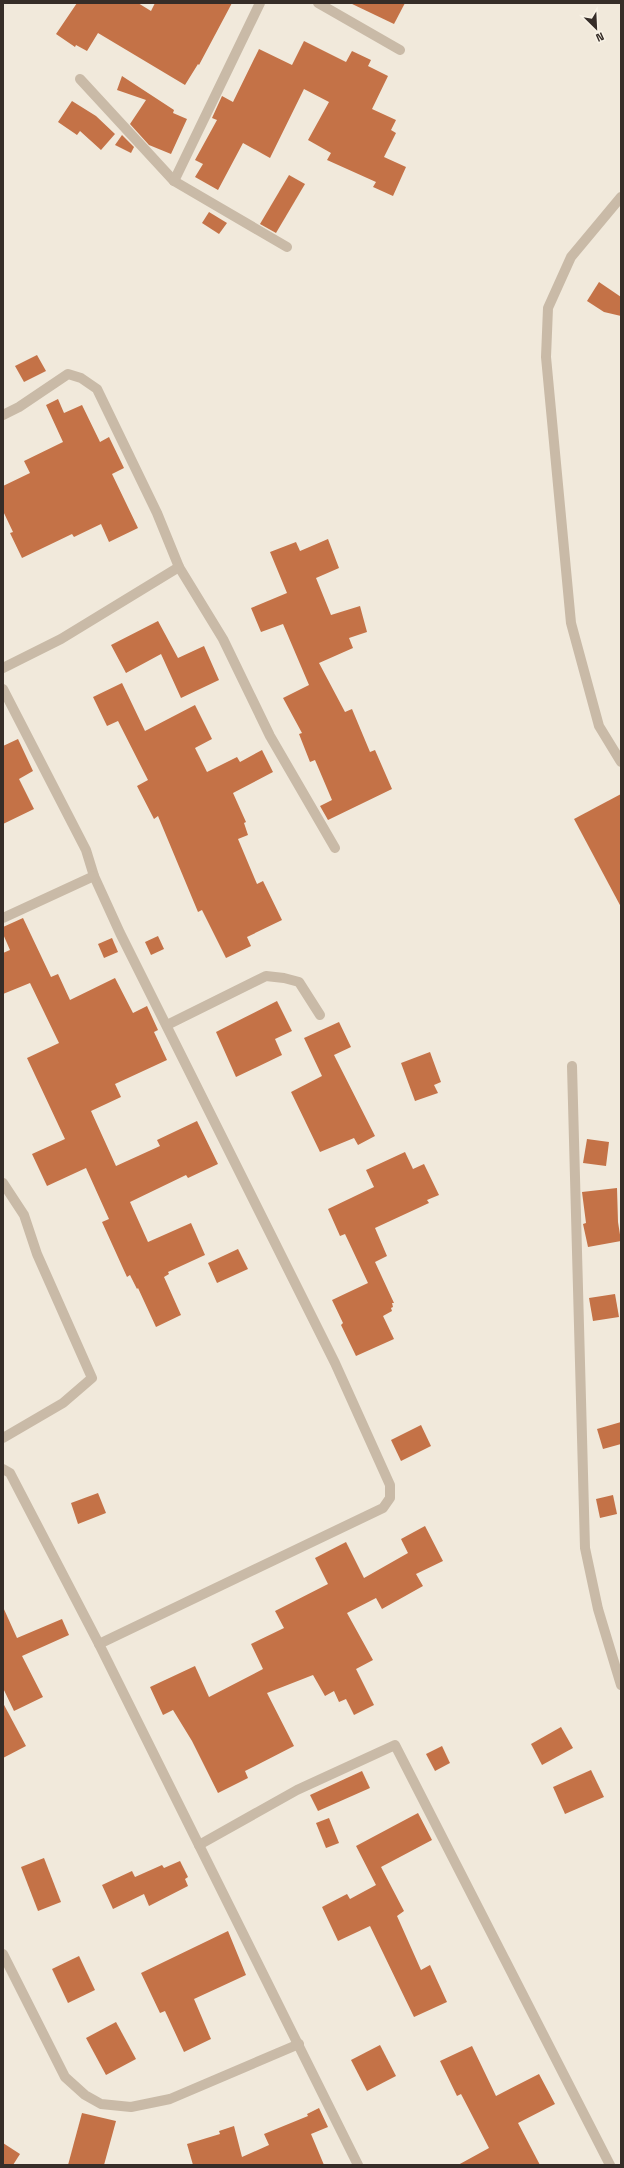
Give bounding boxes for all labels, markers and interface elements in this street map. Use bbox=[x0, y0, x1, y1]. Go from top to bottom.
north arrow bbox=[576, 8, 616, 48]
text: N bbox=[594, 29, 606, 45]

